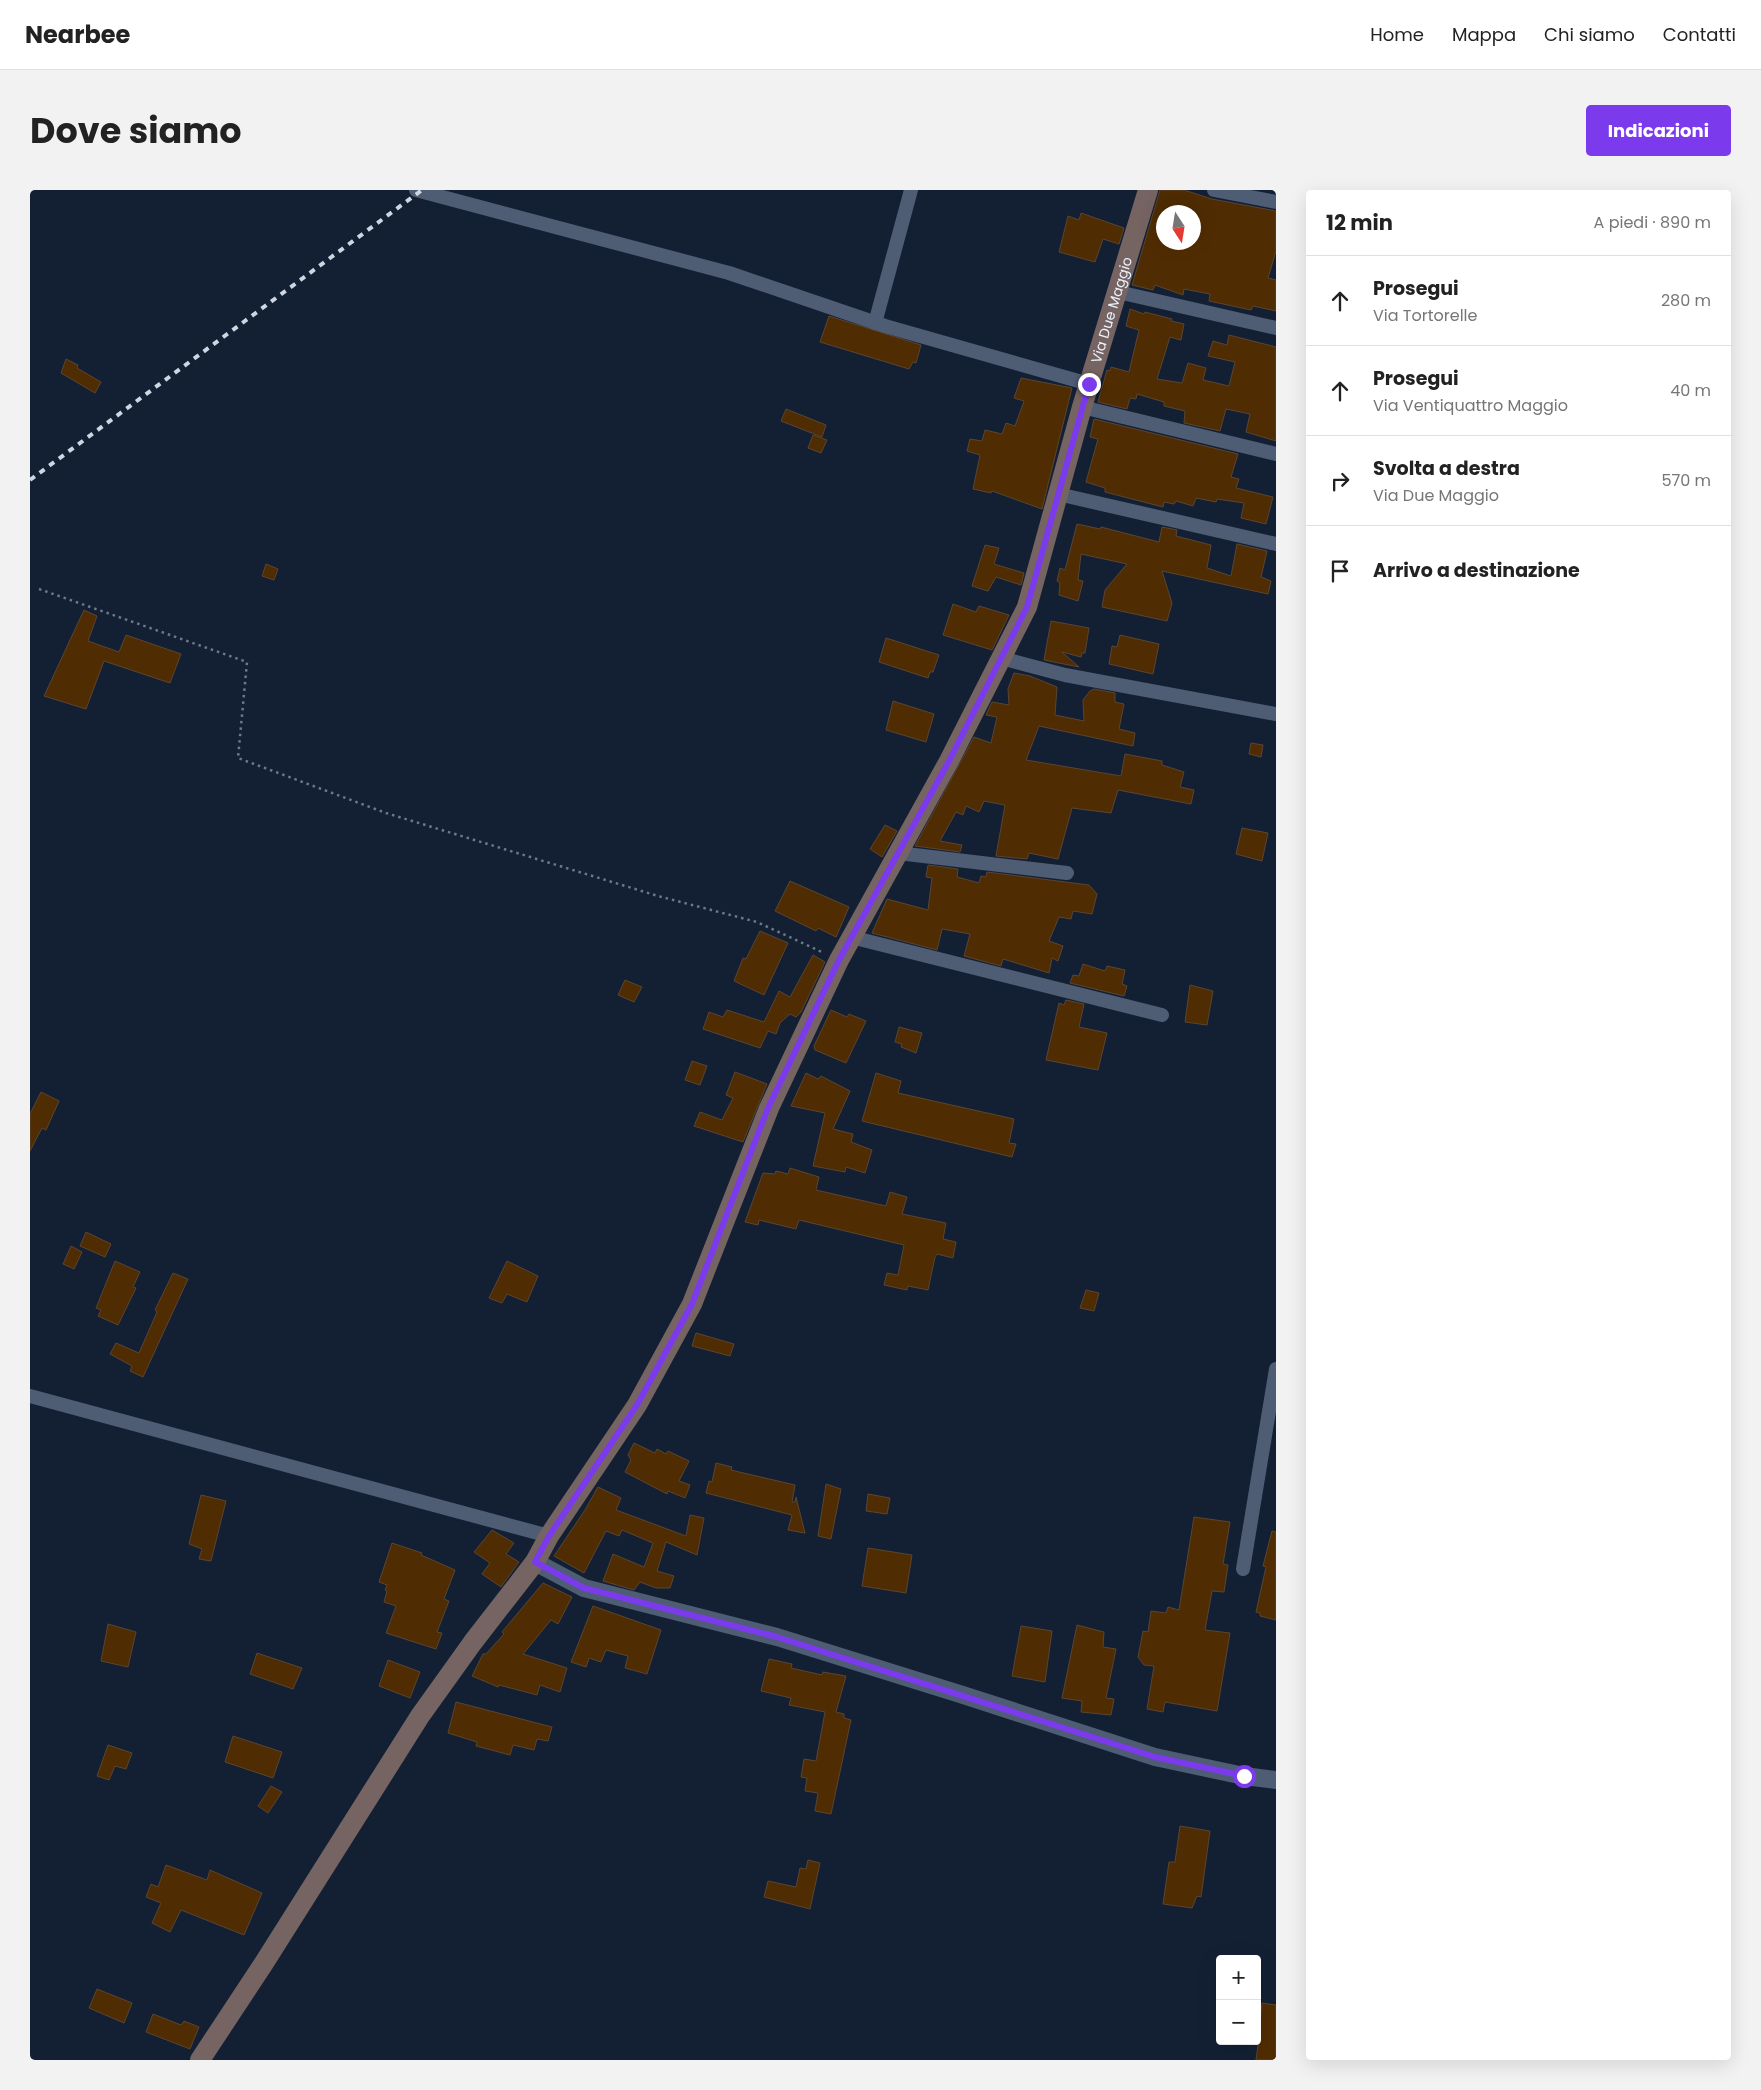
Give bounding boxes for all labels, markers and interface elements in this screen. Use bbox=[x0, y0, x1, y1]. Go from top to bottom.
text: Nearbee bbox=[25, 18, 130, 51]
text: Home bbox=[1370, 22, 1424, 47]
text: Mappa bbox=[1452, 22, 1516, 47]
text: Chi siamo bbox=[1544, 22, 1635, 47]
text: Contatti bbox=[1663, 22, 1736, 47]
button: Indicazioni bbox=[1586, 105, 1731, 156]
text: Dove siamo bbox=[30, 106, 242, 155]
north arrow bbox=[1156, 205, 1201, 250]
text: 12 min bbox=[1326, 208, 1393, 237]
text: A piedi · 890 m bbox=[1594, 211, 1711, 234]
street label: Via Due Maggio bbox=[1086, 254, 1137, 366]
text: Prosegui bbox=[1373, 275, 1459, 302]
icon: ahead bbox=[1326, 287, 1354, 315]
text: 280 m bbox=[1661, 289, 1711, 312]
text: Via Tortorelle bbox=[1373, 304, 1477, 327]
text: Prosegui bbox=[1373, 365, 1459, 392]
route end bbox=[1078, 373, 1101, 396]
icon: ahead bbox=[1326, 377, 1354, 405]
text: 40 m bbox=[1670, 379, 1711, 402]
text: Via Ventiquattro Maggio bbox=[1373, 394, 1568, 417]
text: Svolta a destra bbox=[1373, 455, 1520, 482]
icon: right bbox=[1326, 467, 1354, 495]
text: 570 m bbox=[1661, 469, 1711, 492]
text: Via Due Maggio bbox=[1373, 484, 1499, 507]
icon: arrive bbox=[1326, 557, 1354, 585]
text: Arrivo a destinazione bbox=[1373, 557, 1580, 584]
route start bbox=[1233, 1765, 1256, 1788]
map controls bbox=[1216, 1955, 1261, 2045]
button: + bbox=[1216, 1955, 1261, 2000]
button: − bbox=[1216, 2000, 1261, 2045]

